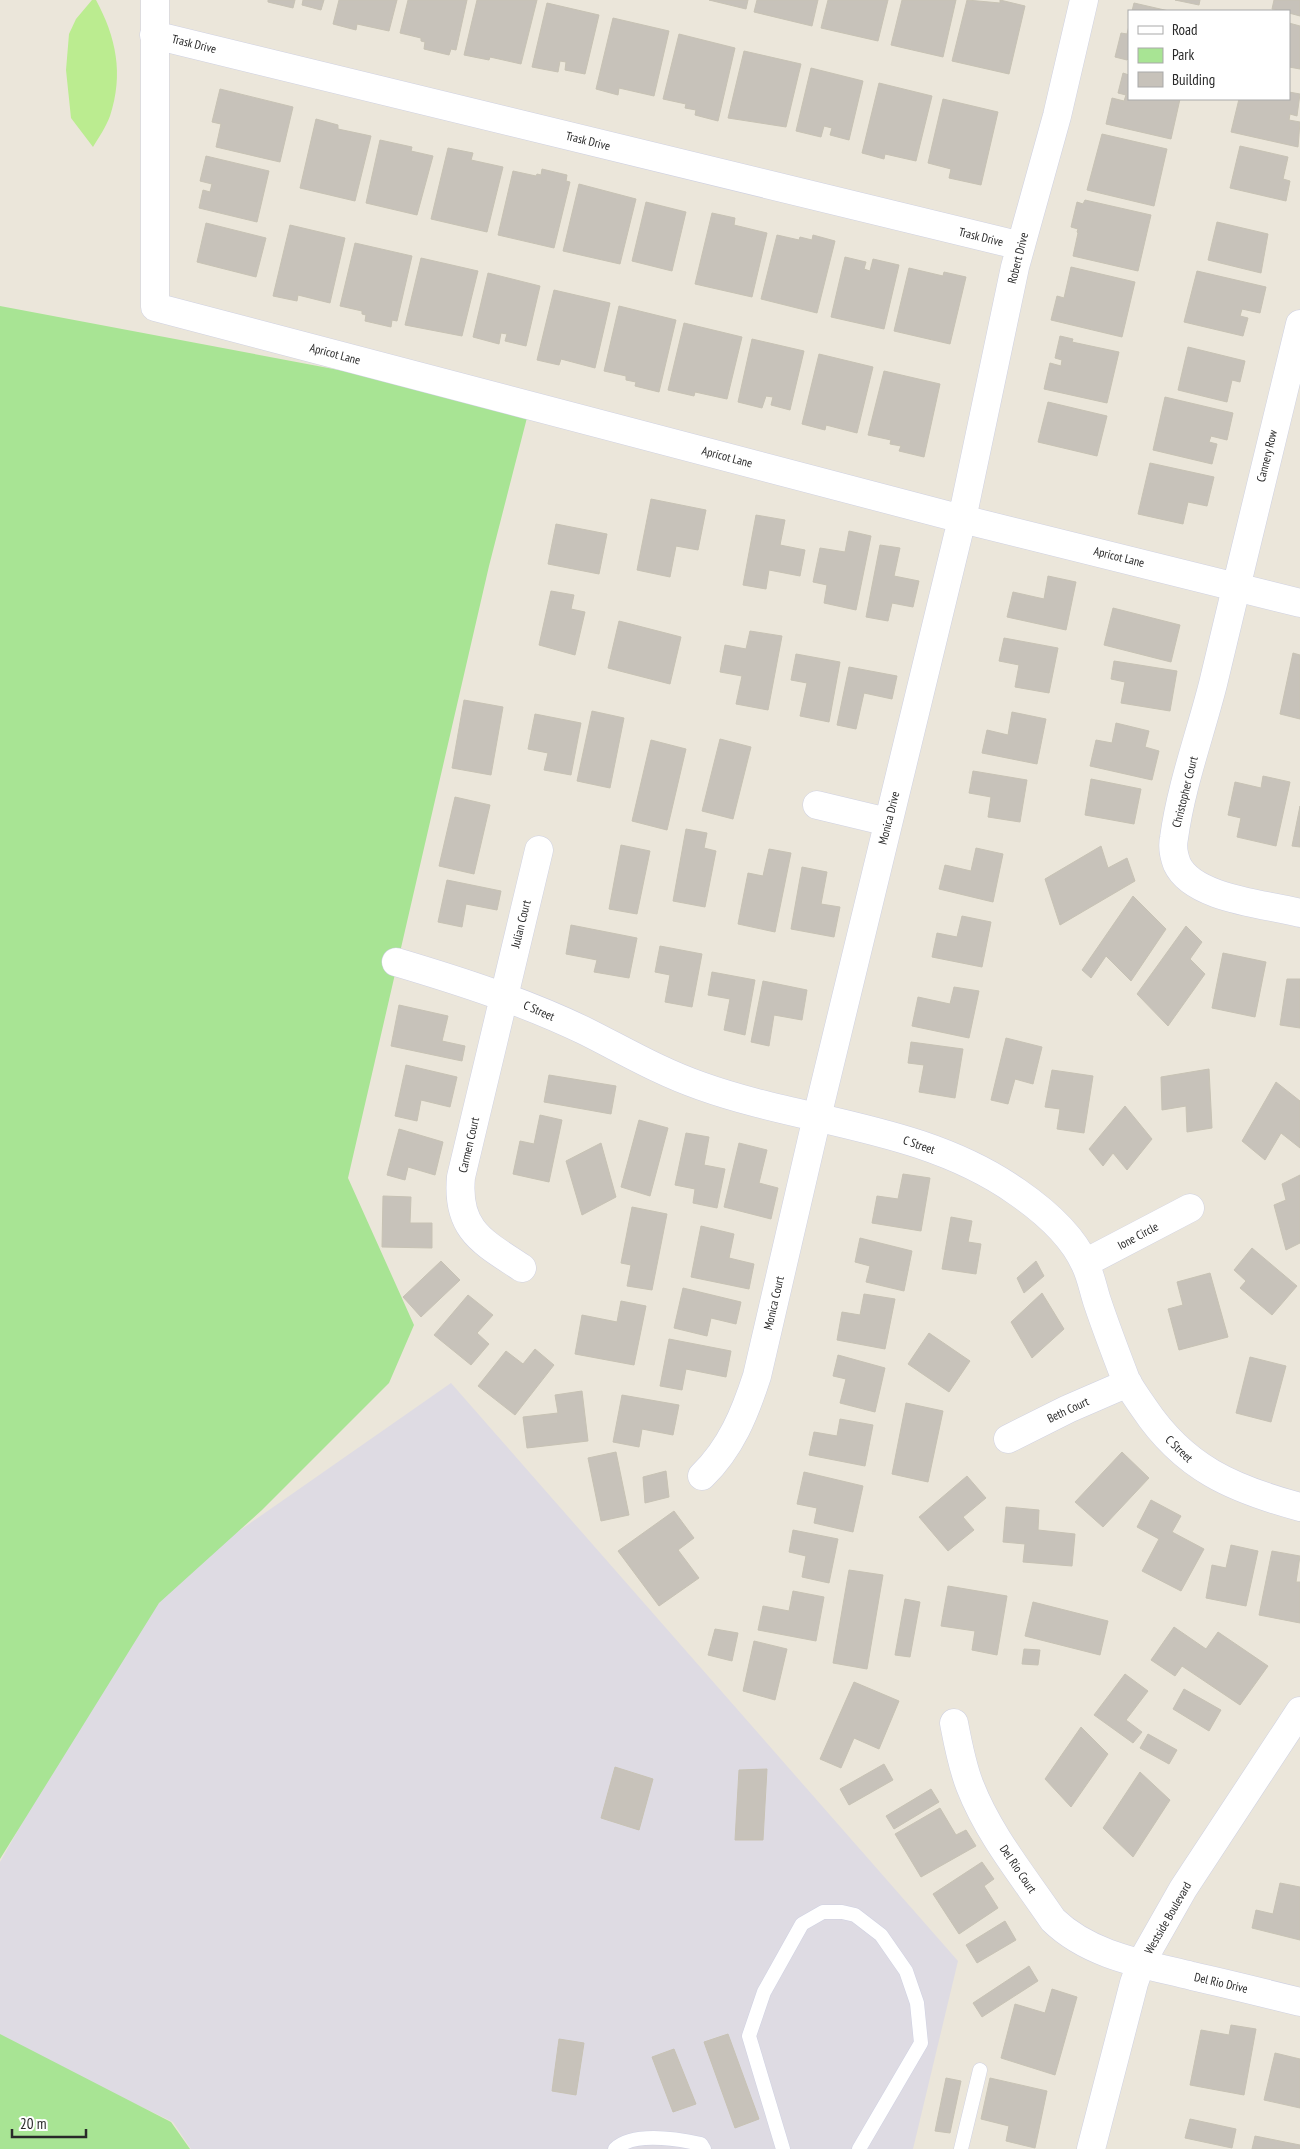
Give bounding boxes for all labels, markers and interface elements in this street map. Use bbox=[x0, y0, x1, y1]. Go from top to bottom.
legend bbox=[1128, 10, 1290, 100]
text: Road bbox=[1172, 20, 1198, 39]
street label: Trask Drive bbox=[170, 31, 218, 56]
text: Park bbox=[1172, 45, 1194, 64]
text: Building bbox=[1172, 70, 1215, 89]
street label: Trask Drive bbox=[564, 128, 612, 153]
street label: Trask Drive bbox=[957, 224, 1005, 249]
street label: Robert Drive bbox=[1004, 231, 1031, 285]
street label: Apricot Lane bbox=[308, 340, 362, 367]
street label: Cannery Row bbox=[1253, 427, 1280, 483]
street label: Apricot Lane bbox=[700, 443, 754, 470]
street label: Apricot Lane bbox=[1092, 543, 1146, 570]
street label: Christopher Court bbox=[1168, 754, 1201, 829]
street label: Monica Drive bbox=[875, 790, 902, 846]
street label: Julian Court bbox=[507, 898, 534, 950]
street label: C Street bbox=[521, 997, 558, 1024]
street label: Carmen Court bbox=[455, 1115, 482, 1174]
street label: C Street bbox=[901, 1132, 938, 1157]
street label: Ione Circle bbox=[1115, 1219, 1161, 1253]
street label: Monica Court bbox=[760, 1274, 787, 1331]
street label: Beth Court bbox=[1045, 1393, 1092, 1426]
street label: C Street bbox=[1162, 1432, 1197, 1466]
street label: Del Rio Court bbox=[997, 1842, 1040, 1896]
street label: Westside Boulevard bbox=[1141, 1879, 1194, 1957]
street label: Del Rio Drive bbox=[1193, 1969, 1249, 1996]
scale bar bbox=[12, 2106, 86, 2138]
text: 20 m bbox=[20, 2114, 46, 2133]

